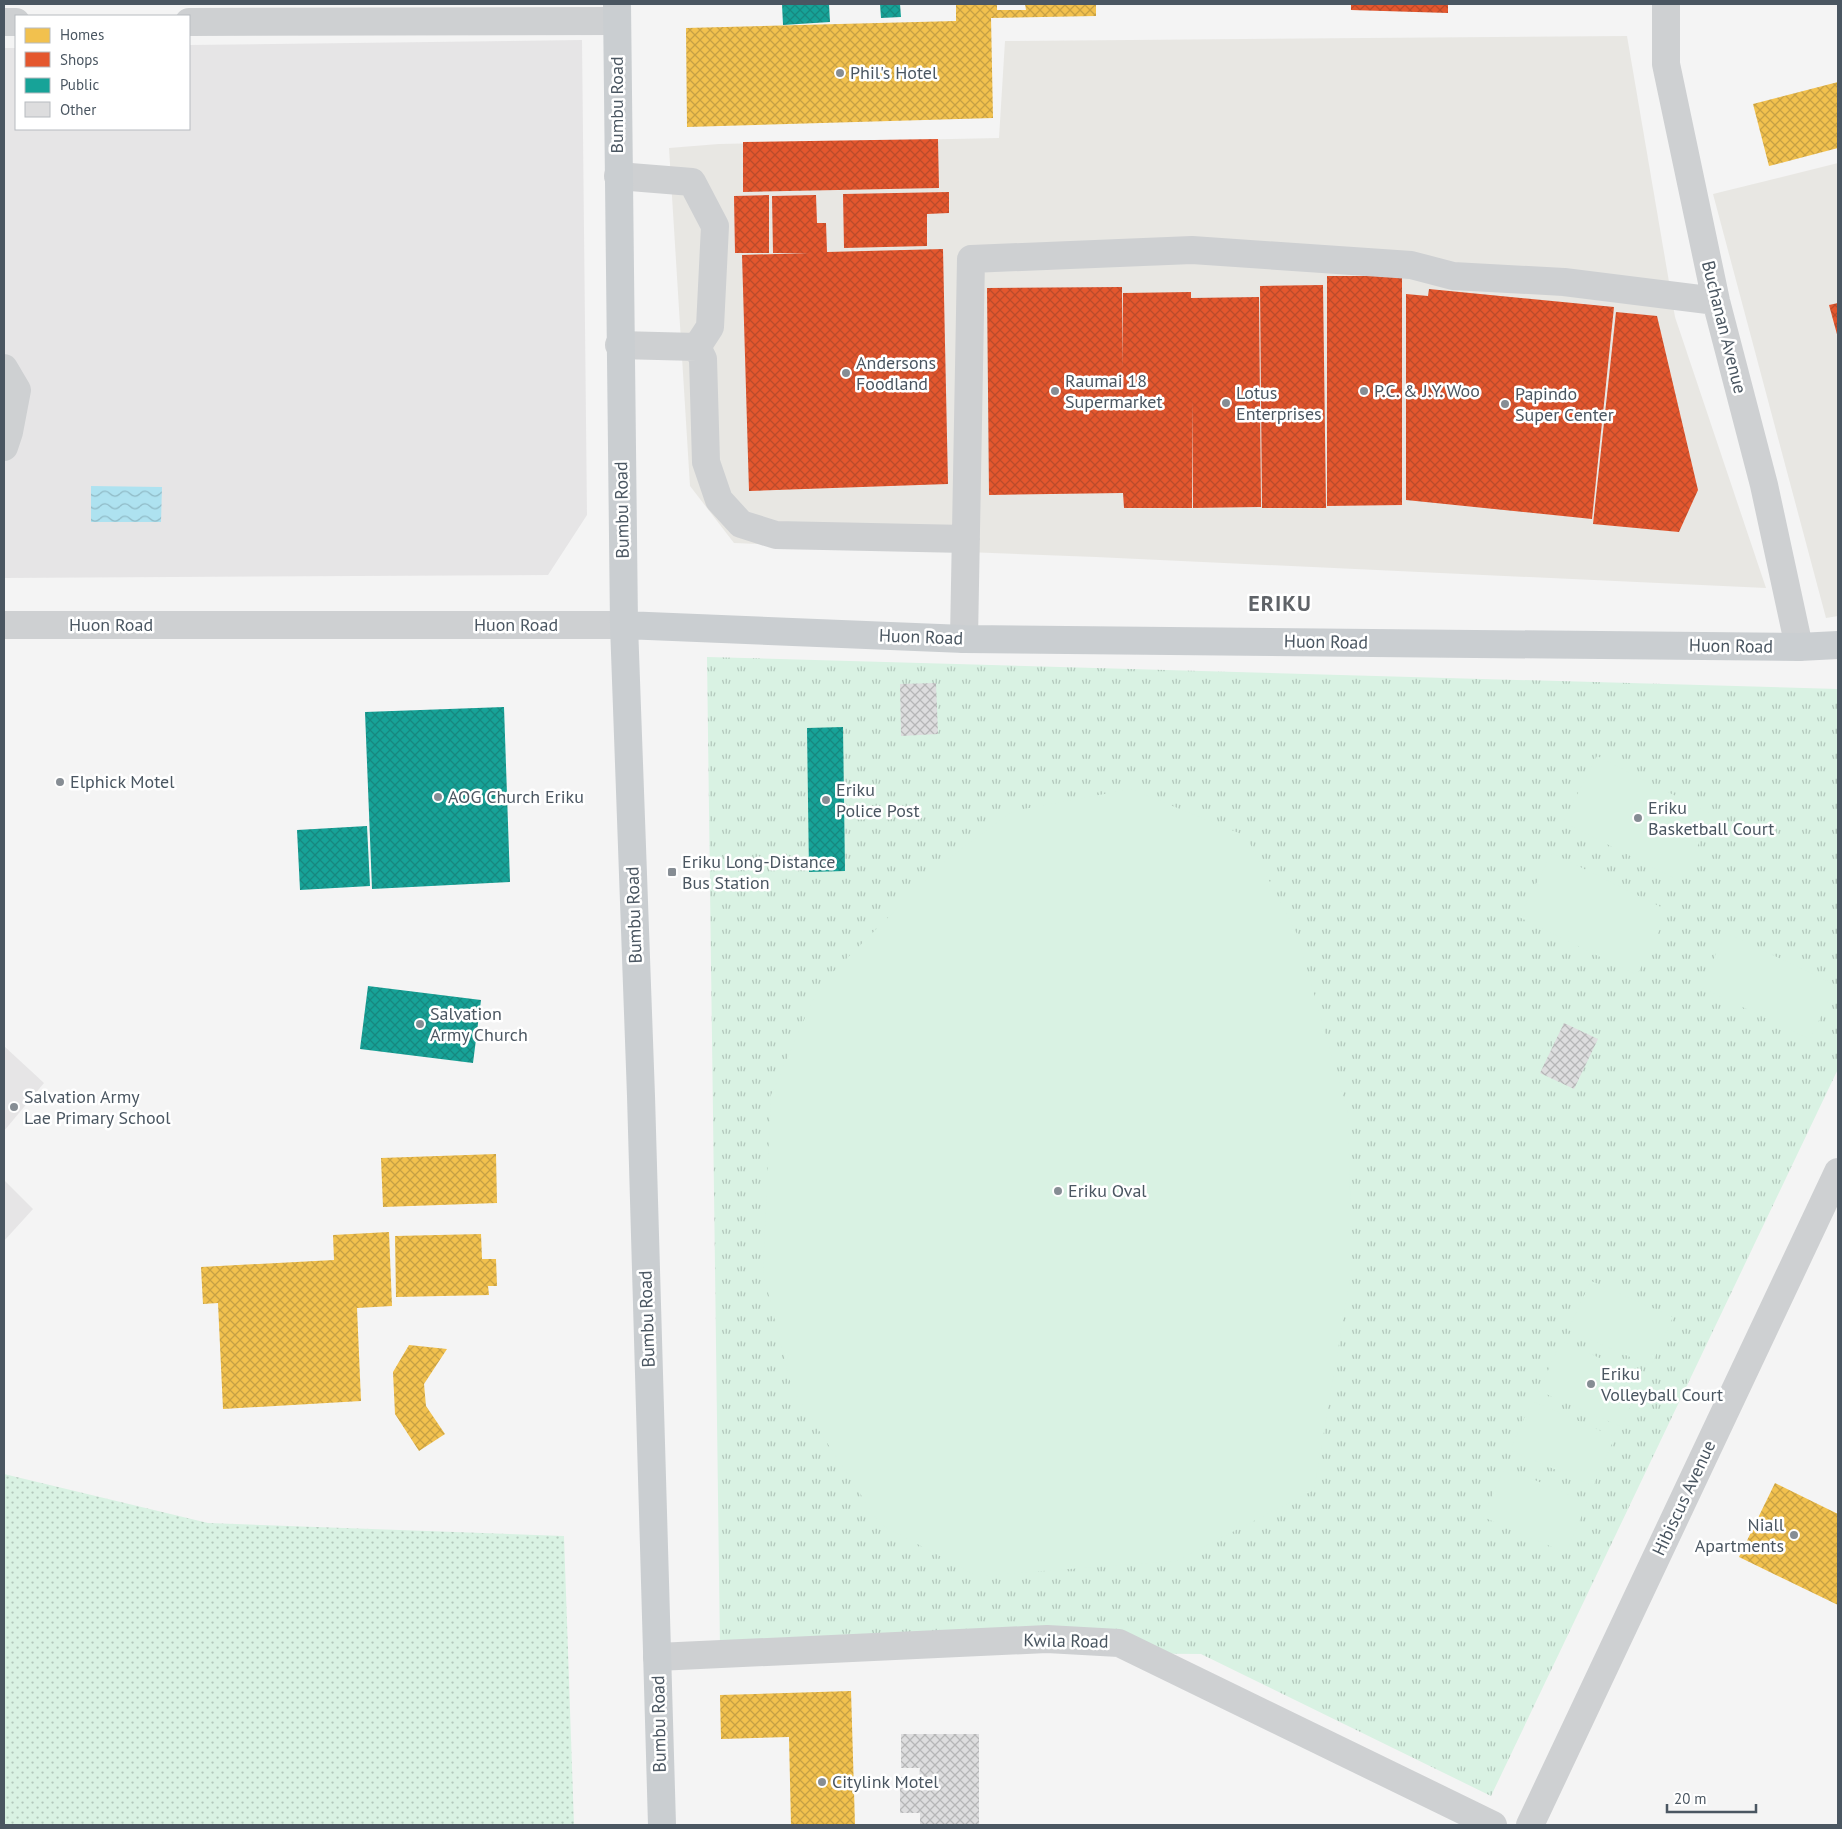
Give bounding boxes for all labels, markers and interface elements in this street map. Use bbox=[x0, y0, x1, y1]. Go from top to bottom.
legend bbox=[15, 15, 190, 130]
text: Homes bbox=[60, 25, 104, 44]
text: Shops bbox=[60, 50, 99, 69]
street label: Bumbu Road bbox=[605, 56, 628, 154]
place label: Phil's Hotel bbox=[850, 61, 938, 84]
marker: Phil's Hotel bbox=[834, 67, 846, 79]
text: Public bbox=[60, 75, 99, 94]
text: Other bbox=[60, 100, 96, 119]
street label: Buchanan Avenue bbox=[1697, 258, 1752, 396]
place label: Andersons Foodland bbox=[856, 351, 936, 395]
marker: Andersons Foodland bbox=[840, 367, 852, 379]
place label: Raumai 18 Supermarket bbox=[1065, 369, 1163, 413]
place label: P.C. & J.Y. Woo bbox=[1374, 379, 1480, 402]
place label: Lotus Enterprises bbox=[1236, 381, 1322, 425]
place label: Papindo Super Center bbox=[1515, 382, 1614, 426]
marker: Raumai 18 Supermarket bbox=[1049, 385, 1061, 397]
marker: P.C. & J.Y. Woo bbox=[1358, 385, 1370, 397]
marker: Lotus Enterprises bbox=[1220, 397, 1232, 409]
marker: Papindo Super Center bbox=[1499, 398, 1511, 410]
street label: Bumbu Road bbox=[609, 461, 634, 559]
district label: ERIKU bbox=[1248, 589, 1312, 617]
street label: Huon Road bbox=[69, 613, 153, 636]
street label: Huon Road bbox=[474, 613, 558, 636]
street label: Huon Road bbox=[879, 624, 964, 649]
street label: Huon Road bbox=[1284, 629, 1368, 654]
street label: Huon Road bbox=[1689, 633, 1773, 658]
place label: Elphick Motel bbox=[70, 770, 175, 793]
marker: Elphick Motel bbox=[54, 776, 66, 788]
place label: Eriku Police Post bbox=[836, 778, 920, 822]
place label: AOG Church Eriku bbox=[448, 785, 584, 808]
marker: AOG Church Eriku bbox=[432, 791, 444, 803]
marker: Eriku Police Post bbox=[820, 794, 832, 806]
place label: Eriku Basketball Court bbox=[1648, 796, 1774, 840]
marker: Eriku Basketball Court bbox=[1632, 812, 1644, 824]
place label: Eriku Long-Distance Bus Station bbox=[682, 850, 836, 894]
street label: Bumbu Road bbox=[620, 866, 647, 964]
marker: Eriku Long-Distance Bus Station bbox=[666, 866, 678, 878]
place label: Salvation Army Church bbox=[430, 1002, 528, 1046]
marker: Salvation Army Church bbox=[414, 1018, 426, 1030]
place label: Salvation Army Lae Primary School bbox=[24, 1085, 171, 1129]
marker: Salvation Army Lae Primary School bbox=[8, 1101, 20, 1113]
place label: Eriku Oval bbox=[1068, 1179, 1147, 1202]
marker: Eriku Oval bbox=[1052, 1185, 1064, 1197]
street label: Bumbu Road bbox=[633, 1270, 660, 1368]
place label: Eriku Volleyball Court bbox=[1600, 1362, 1723, 1406]
marker: Eriku Volleyball Court bbox=[1585, 1378, 1597, 1390]
street label: Hibiscus Avenue bbox=[1647, 1436, 1720, 1559]
place label: Niall Apartments bbox=[1695, 1513, 1785, 1557]
marker: Niall Apartments bbox=[1788, 1529, 1800, 1541]
street label: Kwila Road bbox=[1023, 1628, 1109, 1653]
street label: Bumbu Road bbox=[646, 1675, 671, 1773]
place label: Citylink Motel bbox=[832, 1770, 939, 1793]
marker: Citylink Motel bbox=[816, 1776, 828, 1788]
scale bar bbox=[1667, 1782, 1756, 1814]
text: 20 m bbox=[1674, 1789, 1707, 1808]

